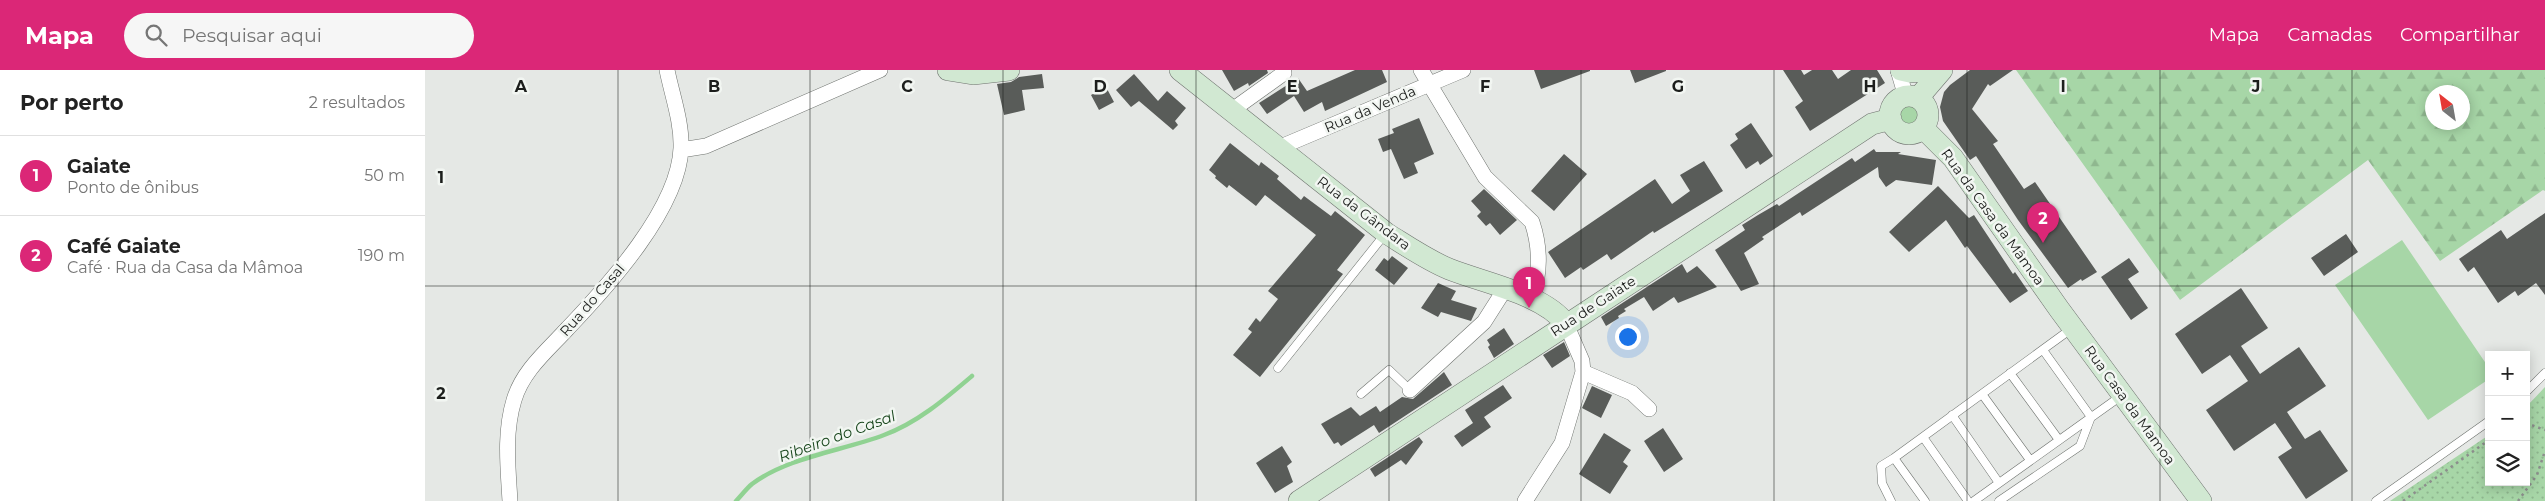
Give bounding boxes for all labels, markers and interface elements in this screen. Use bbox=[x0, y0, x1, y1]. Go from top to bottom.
search box bbox=[124, 13, 474, 58]
text: Mapa bbox=[25, 21, 94, 50]
icon: search bbox=[142, 21, 170, 49]
text: Pesquisar aqui bbox=[182, 24, 322, 47]
text: Mapa bbox=[2209, 24, 2259, 46]
text: Camadas bbox=[2287, 24, 2372, 46]
text: Compartilhar bbox=[2400, 24, 2520, 46]
text: A bbox=[514, 77, 528, 96]
text: B bbox=[708, 77, 720, 96]
text: C bbox=[901, 77, 913, 96]
text: D bbox=[1093, 77, 1107, 96]
text: E bbox=[1287, 77, 1297, 96]
text: F bbox=[1480, 77, 1490, 96]
text: G bbox=[1672, 77, 1684, 96]
text: H bbox=[1864, 77, 1876, 96]
text: I bbox=[2060, 77, 2066, 96]
text: J bbox=[2251, 77, 2260, 96]
street label: Rua da Venda bbox=[1322, 82, 1418, 136]
north arrow bbox=[2425, 85, 2470, 130]
text: Por perto bbox=[20, 90, 124, 115]
text: 2 resultados bbox=[309, 93, 405, 112]
street label: Rua da Casa da Mâmoa bbox=[1937, 145, 2049, 289]
text: Gaiate bbox=[67, 155, 131, 178]
text: 1 bbox=[33, 166, 39, 185]
text: 50 m bbox=[364, 166, 405, 185]
text: 1 bbox=[438, 168, 444, 187]
street label: Rua da Gândara bbox=[1314, 172, 1414, 254]
text: Ponto de ônibus bbox=[67, 178, 199, 197]
pin: 2 bbox=[2027, 202, 2059, 243]
text: Café Gaiate bbox=[67, 235, 181, 258]
text: 2 bbox=[31, 246, 41, 265]
text: 190 m bbox=[358, 246, 405, 265]
text: Café · Rua da Casa da Mâmoa bbox=[67, 258, 303, 277]
street label: Rua do Casal bbox=[556, 260, 628, 340]
pin: 1 bbox=[1513, 267, 1545, 308]
street label: Rua de Gaiate bbox=[1547, 272, 1639, 340]
your location bbox=[1615, 324, 1641, 350]
street label: Rua Casa da Mamoa bbox=[2081, 342, 2179, 468]
map controls bbox=[2485, 351, 2530, 486]
button: + bbox=[2485, 351, 2530, 396]
text: 2 bbox=[436, 384, 446, 403]
button: − bbox=[2485, 396, 2530, 441]
water label: Ribeiro do Casal bbox=[776, 406, 898, 466]
button: layers bbox=[2485, 441, 2530, 486]

